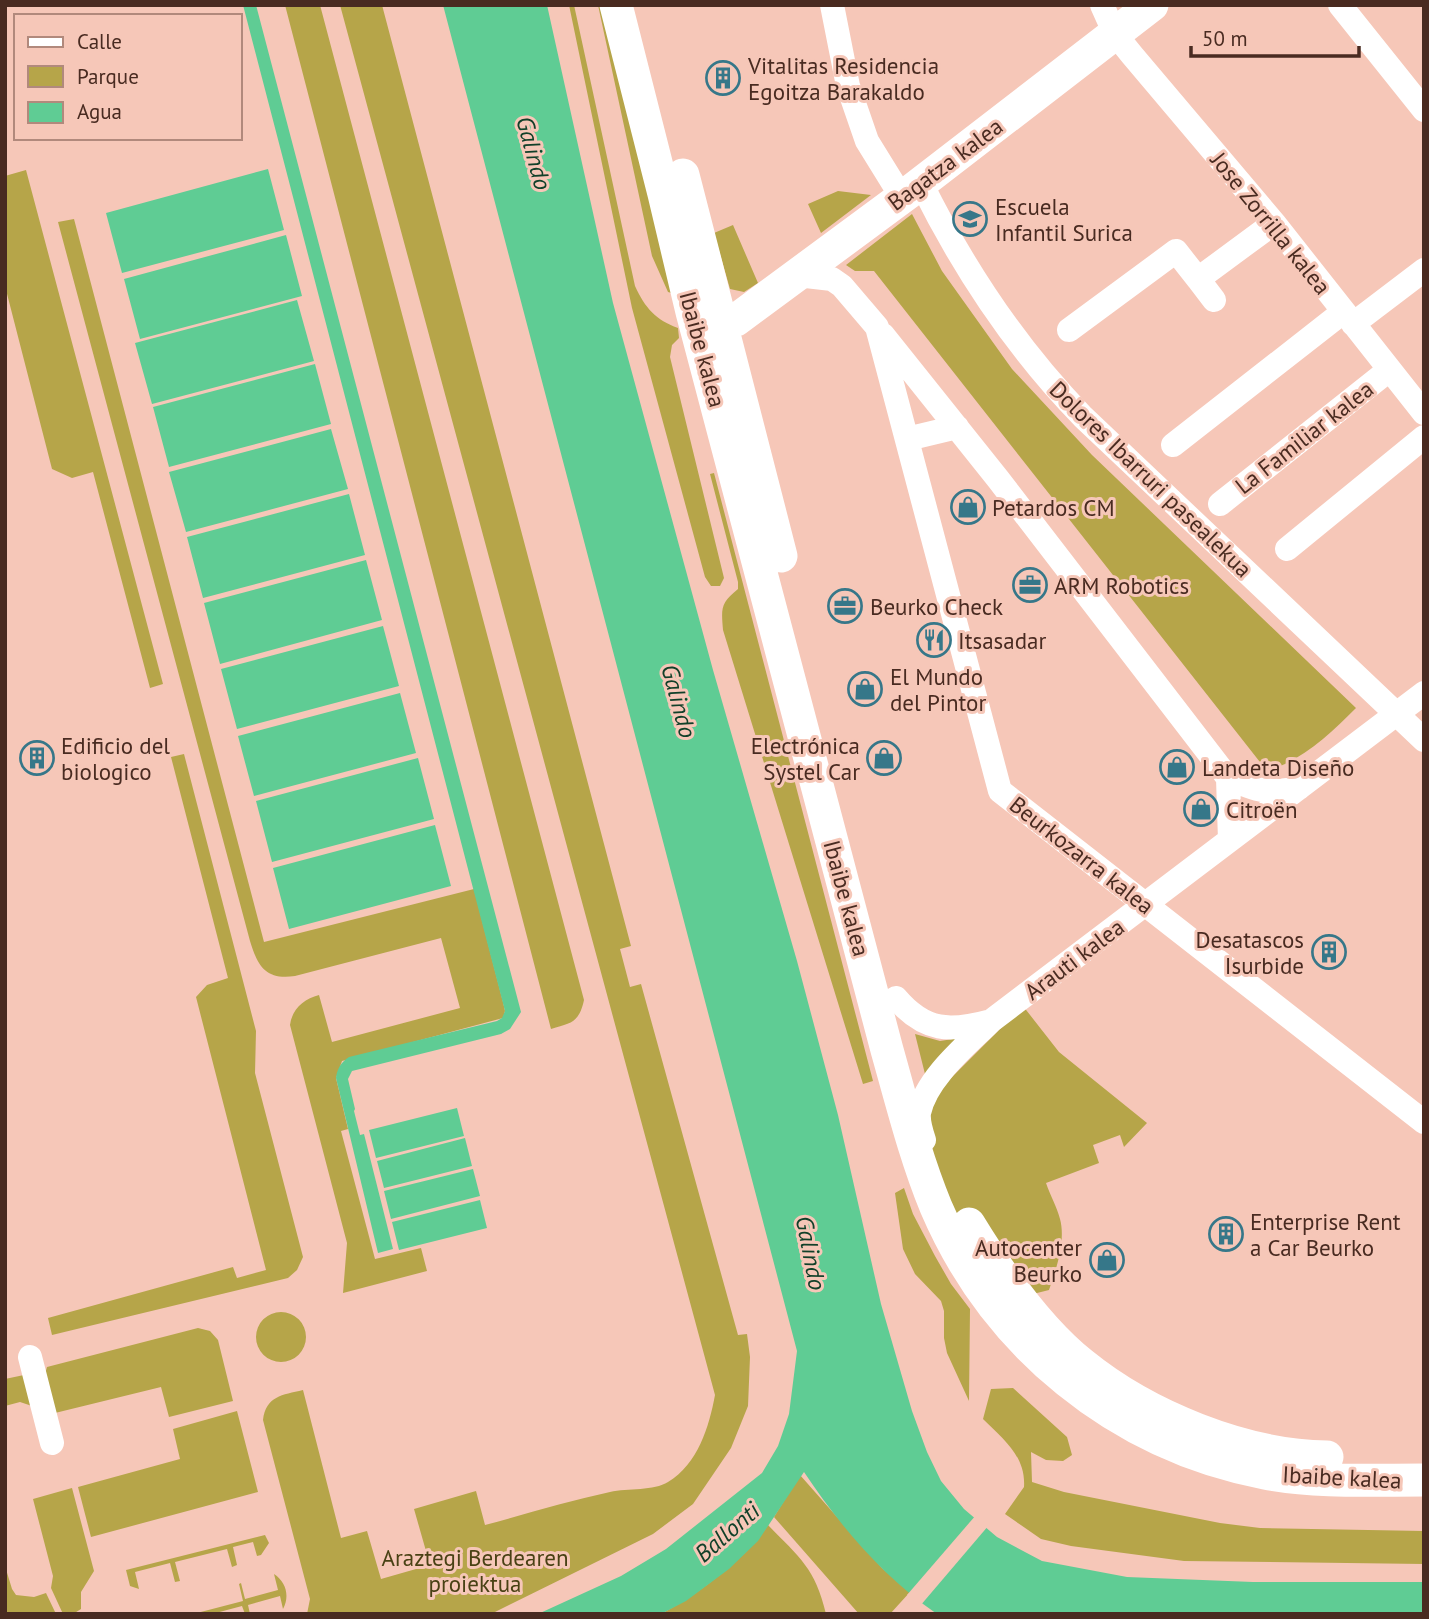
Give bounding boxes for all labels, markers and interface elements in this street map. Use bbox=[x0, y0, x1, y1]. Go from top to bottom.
legend bbox=[14, 14, 242, 140]
scale bar bbox=[1191, 14, 1359, 58]
text: 50 m bbox=[1202, 25, 1248, 52]
text: Calle bbox=[77, 28, 122, 55]
place label: Vitalitas Residencia Egoitza Barakaldo bbox=[747, 51, 939, 106]
building icon: Vitalitas Residencia Egoitza Barakaldo bbox=[704, 59, 742, 97]
text: Parque bbox=[77, 63, 139, 90]
text: Agua bbox=[77, 98, 122, 125]
street label: Bagatza kalea bbox=[882, 111, 1008, 217]
water label: Galindo bbox=[509, 113, 559, 193]
street label: Jose Zorrilla kalea bbox=[1204, 145, 1337, 300]
place label: Escuela Infantil Surica bbox=[995, 192, 1133, 247]
school or university icon: Escuela Infantil Surica bbox=[951, 200, 989, 238]
street label: Ibaibe kalea bbox=[674, 288, 732, 410]
street label: La Familiar kalea bbox=[1229, 374, 1379, 500]
street label: Dolores Ibarruri pasealekua bbox=[1044, 375, 1258, 583]
shop icon: Petardos CM bbox=[949, 488, 987, 526]
place label: Petardos CM bbox=[992, 493, 1115, 522]
office icon: ARM Robotics bbox=[1011, 566, 1049, 604]
place label: ARM Robotics bbox=[1054, 571, 1189, 600]
office icon: Beurko Check bbox=[826, 587, 864, 625]
place label: Beurko Check bbox=[870, 592, 1003, 621]
restaurant icon: Itsasadar bbox=[915, 621, 953, 659]
place label: Itsasadar bbox=[958, 626, 1046, 655]
water label: Galindo bbox=[654, 661, 704, 741]
place label: El Mundo del Pintor bbox=[890, 662, 986, 717]
shop icon: El Mundo del Pintor bbox=[846, 670, 884, 708]
place label: Edificio del biologico bbox=[61, 731, 170, 786]
place label: Electrónica Systel Car bbox=[751, 731, 860, 786]
building icon: Edificio del biologico bbox=[18, 739, 56, 777]
shop icon: Electrónica Systel Car bbox=[865, 739, 903, 777]
shop icon: Landeta Diseño bbox=[1158, 748, 1196, 786]
place label: Landeta Diseño bbox=[1202, 753, 1354, 782]
street label: Beurkozarra kalea bbox=[1004, 790, 1160, 920]
shop icon: Citroën bbox=[1182, 790, 1220, 828]
place label: Citroën bbox=[1226, 795, 1298, 824]
street label: Ibaibe kalea bbox=[818, 837, 876, 959]
street label: Arauti kalea bbox=[1018, 912, 1130, 1006]
place label: Desatascos Isurbide bbox=[1195, 925, 1304, 980]
building icon: Desatascos Isurbide bbox=[1310, 933, 1348, 971]
place label: Enterprise Rent a Car Beurko bbox=[1250, 1207, 1401, 1262]
water label: Galindo bbox=[789, 1213, 833, 1293]
building icon: Enterprise Rent a Car Beurko bbox=[1207, 1215, 1245, 1253]
place label: Autocenter Beurko bbox=[975, 1233, 1082, 1288]
shop icon: Autocenter Beurko bbox=[1088, 1241, 1126, 1279]
street label: Ibaibe kalea bbox=[1282, 1459, 1402, 1495]
water label: Ballonti bbox=[688, 1495, 767, 1569]
park label: Araztegi Berdearen proiektua bbox=[381, 1543, 569, 1598]

